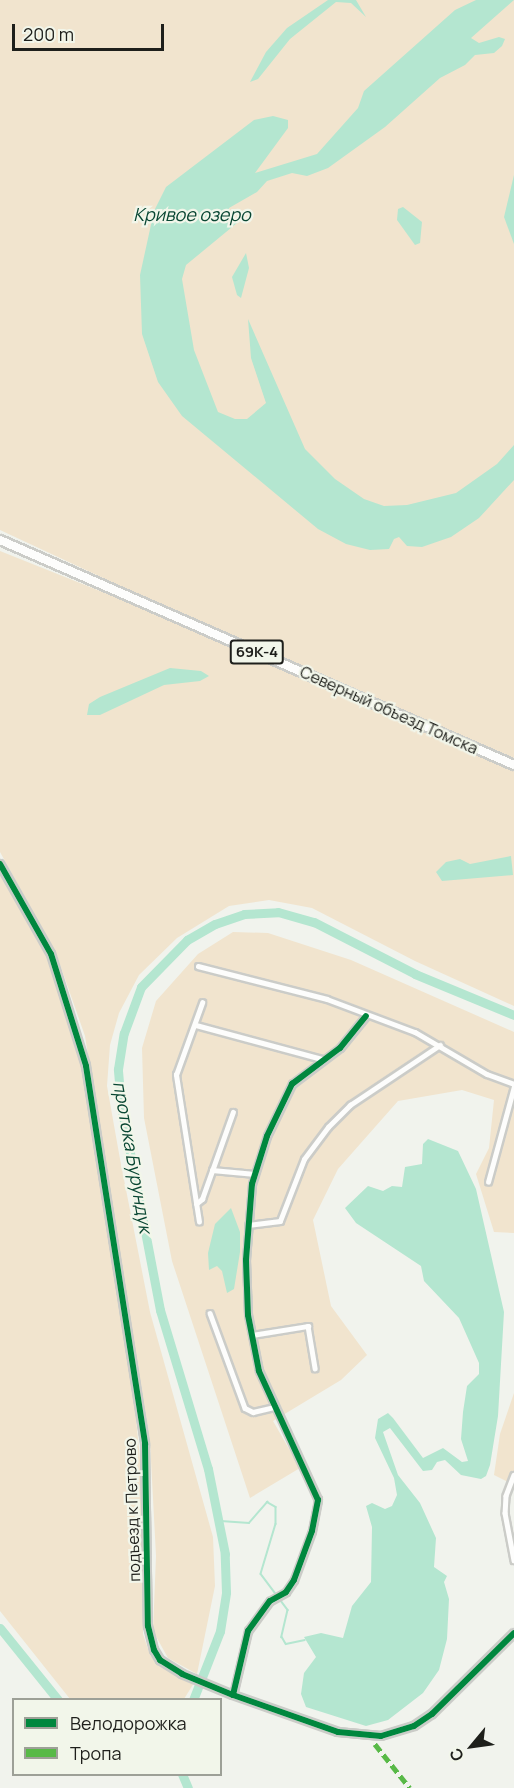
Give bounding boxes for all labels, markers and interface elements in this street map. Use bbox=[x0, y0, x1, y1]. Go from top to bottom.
scale bar bbox=[15, 12, 166, 50]
text: 200 m bbox=[23, 22, 74, 46]
water label: Кривое озеро bbox=[133, 203, 251, 225]
road number: 69К-4 bbox=[228, 640, 286, 664]
street label: Северный объезд Томска bbox=[297, 662, 481, 758]
water label: протока Бурундук bbox=[109, 1080, 157, 1234]
street label: подъезд к Петрово bbox=[120, 1438, 144, 1582]
legend bbox=[12, 1698, 222, 1776]
text: Велодорожка bbox=[70, 1711, 187, 1735]
north arrow bbox=[442, 1716, 502, 1776]
text: Тропа bbox=[70, 1741, 121, 1765]
text: С bbox=[444, 1744, 469, 1765]

